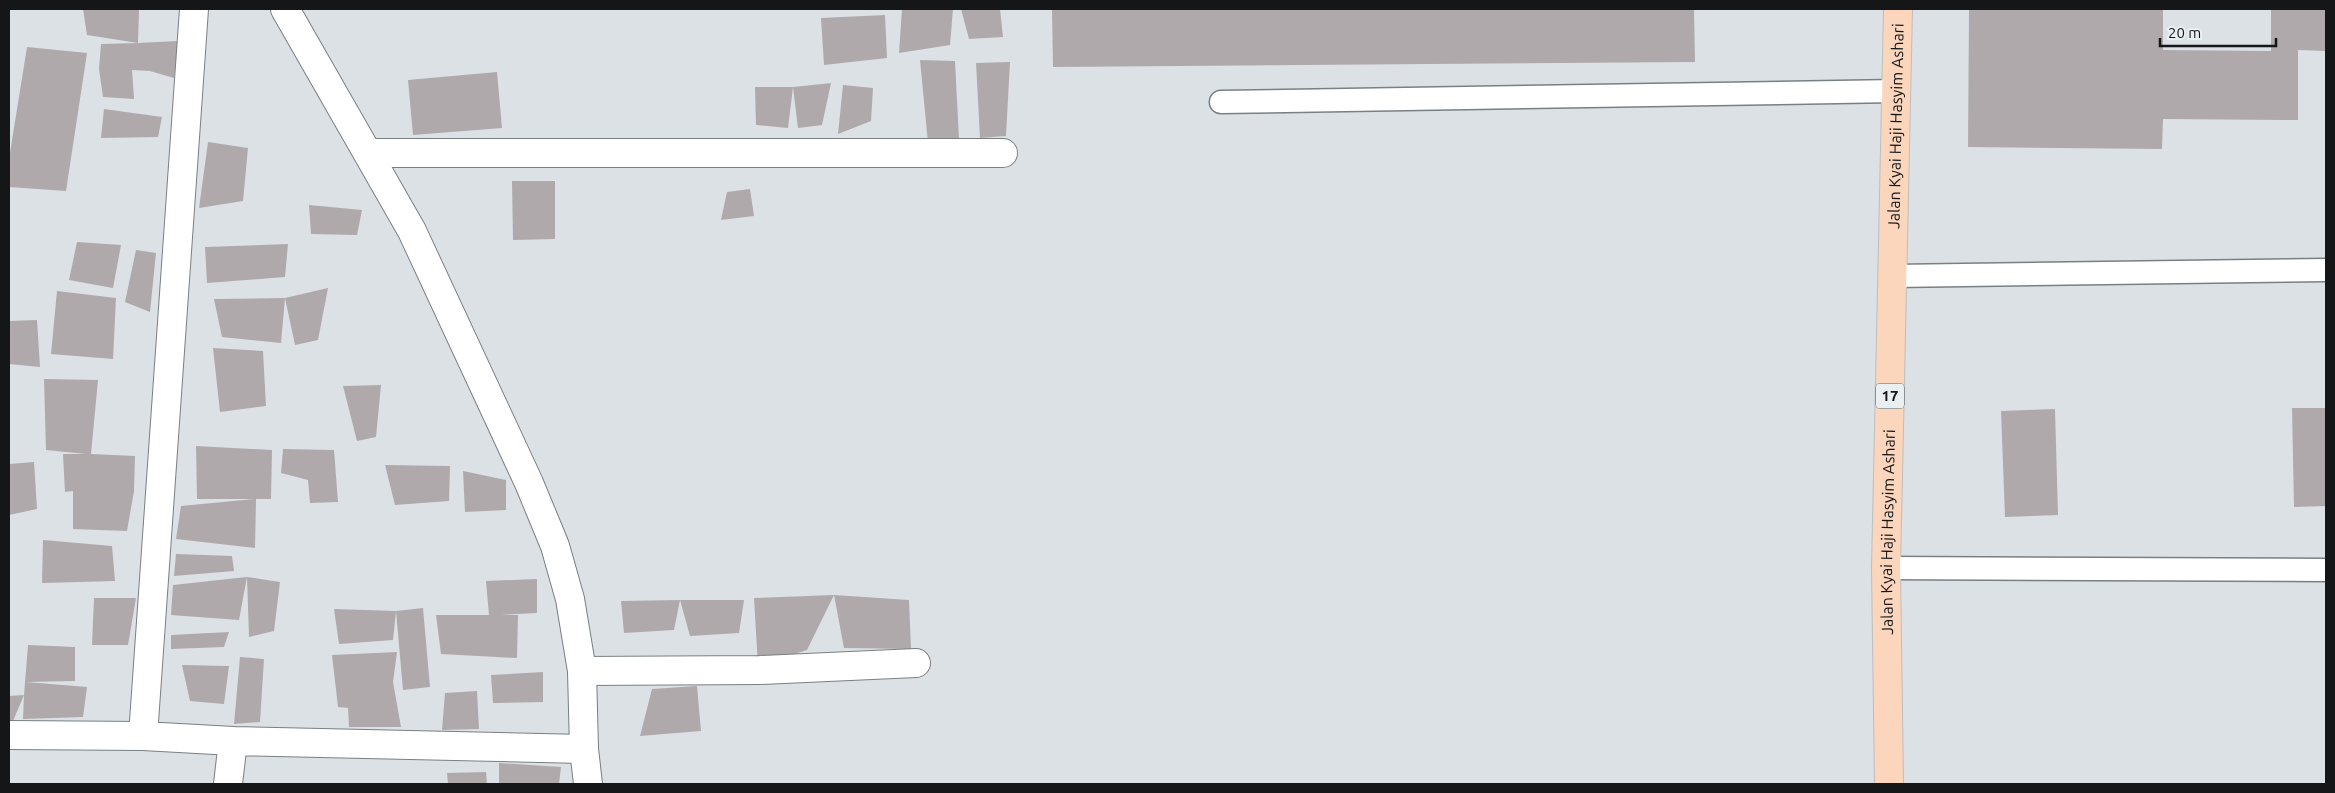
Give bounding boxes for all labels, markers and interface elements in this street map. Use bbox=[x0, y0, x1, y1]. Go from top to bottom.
scale bar bbox=[2160, 15, 2276, 47]
street label: Jalan Kyai Haji Hasyim Ashari bbox=[1884, 23, 1907, 229]
text: 20 m bbox=[2168, 24, 2201, 41]
road number: 17 bbox=[1876, 384, 1904, 408]
street label: Jalan Kyai Haji Hasyim Ashari bbox=[1877, 429, 1898, 635]

